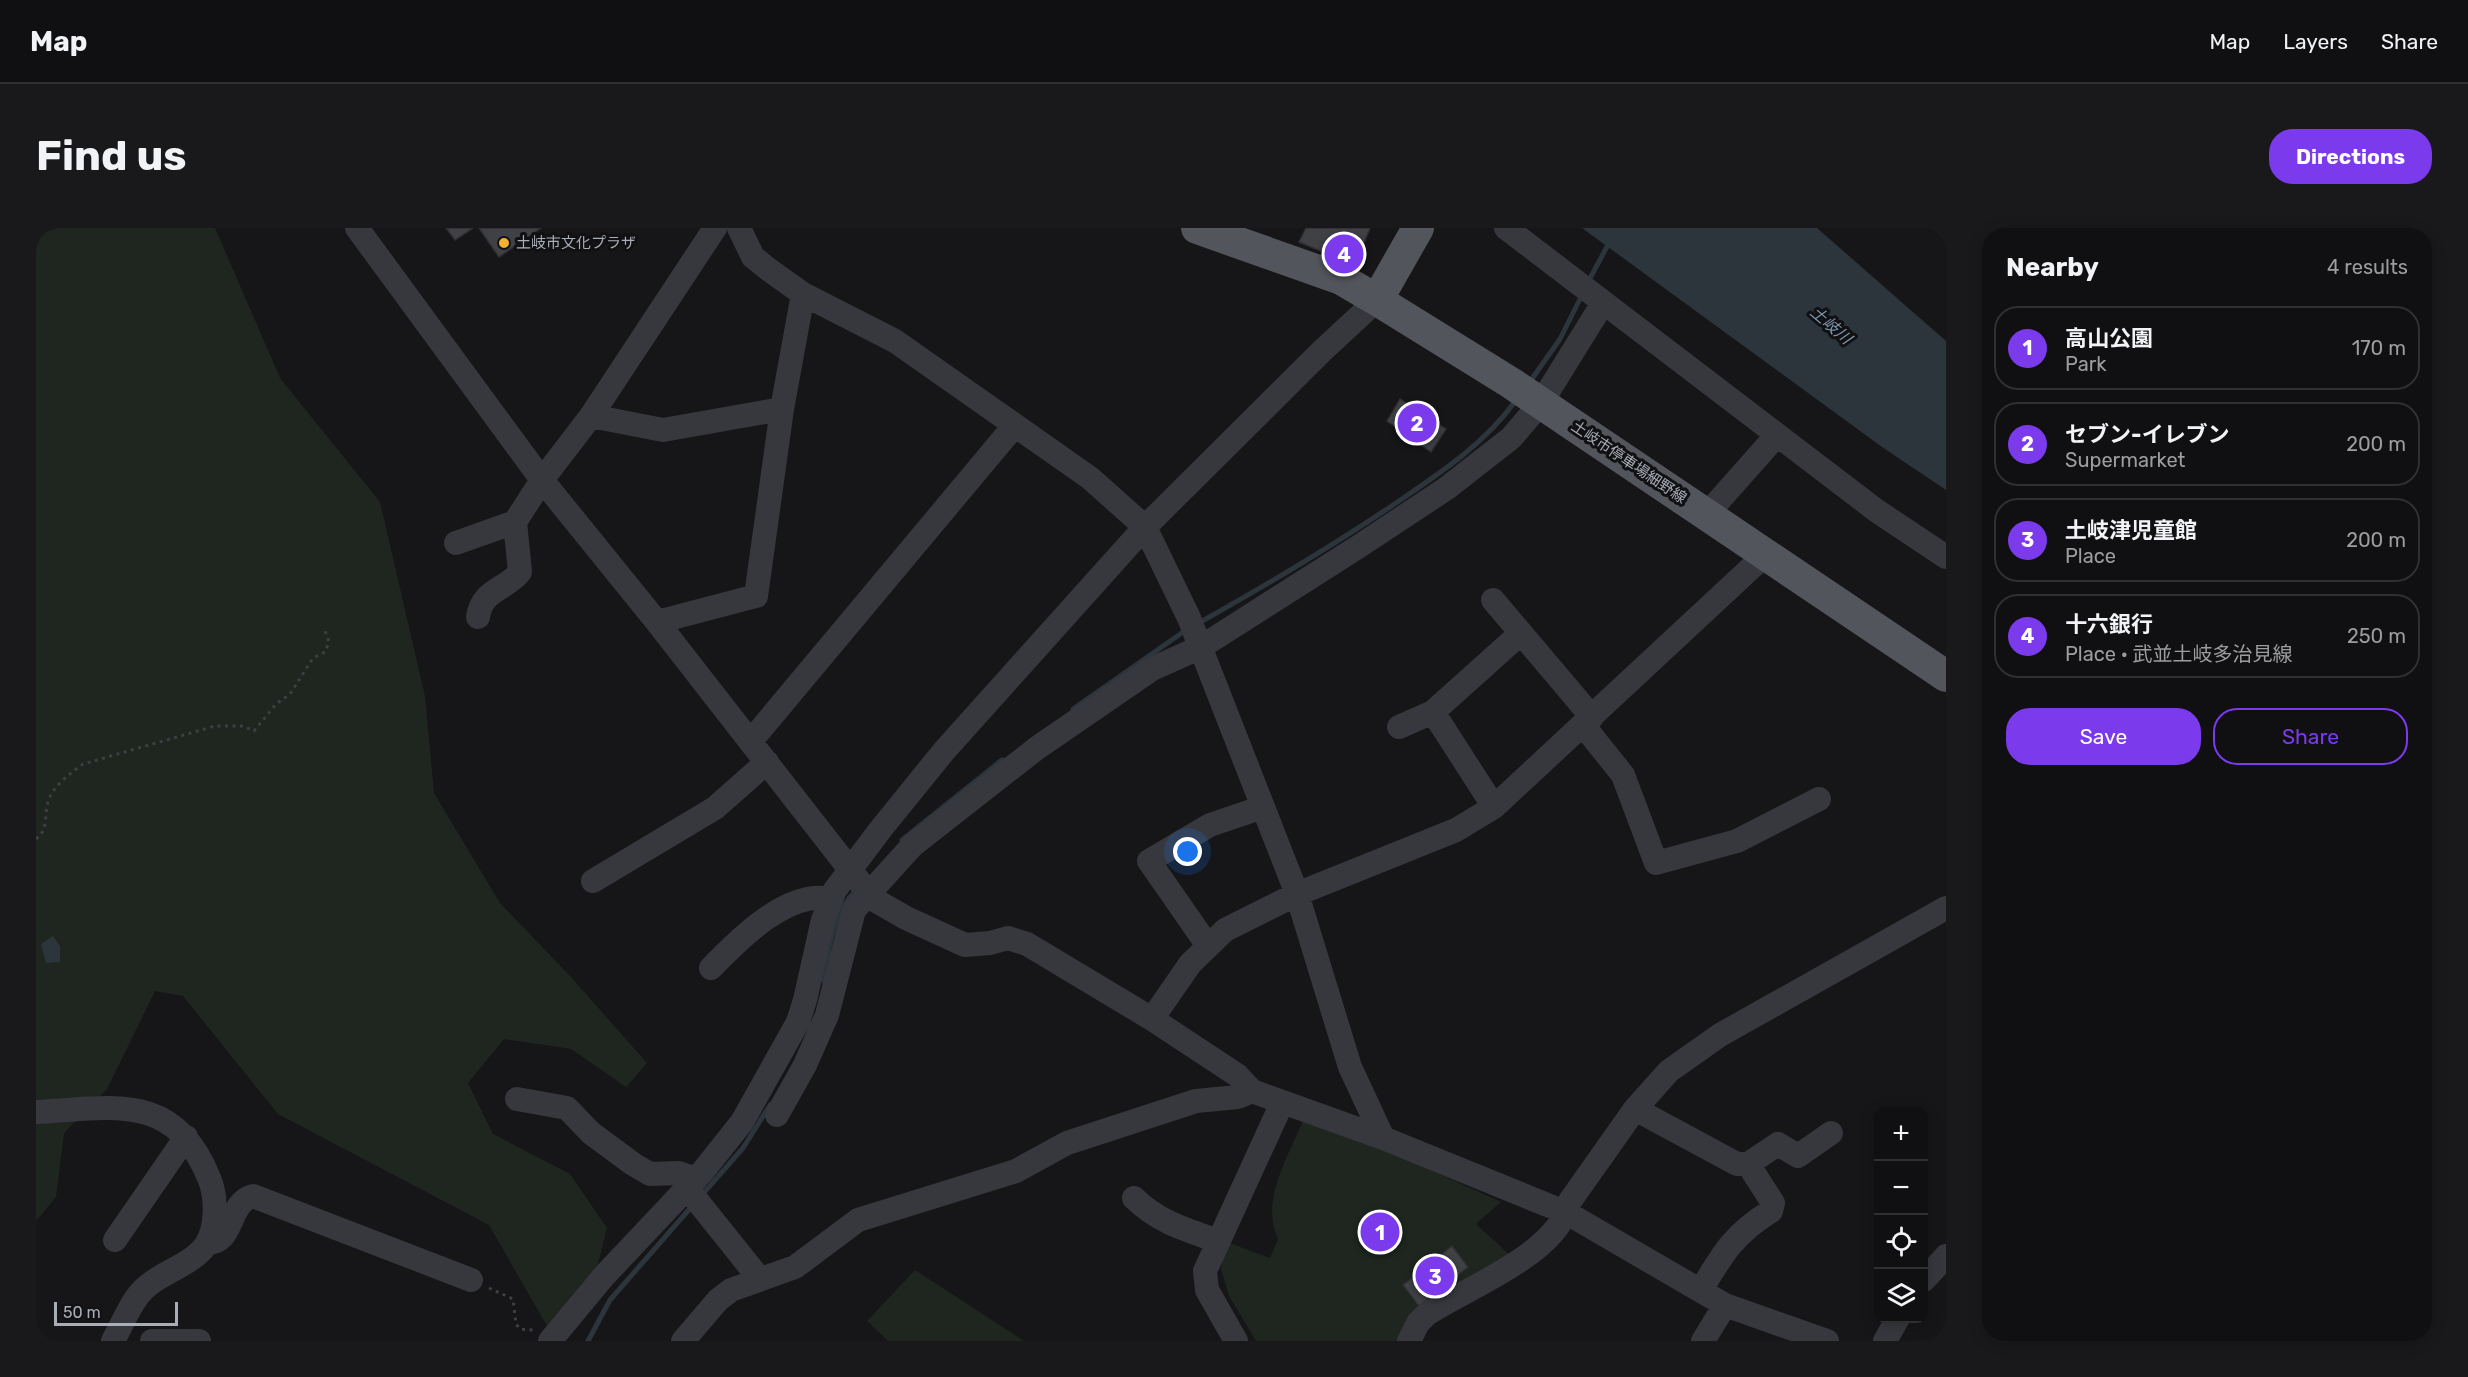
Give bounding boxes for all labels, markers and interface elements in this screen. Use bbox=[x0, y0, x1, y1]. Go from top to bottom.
text: Map bbox=[30, 25, 87, 58]
text: Map bbox=[2209, 29, 2250, 54]
text: Layers bbox=[2283, 29, 2348, 54]
text: Share bbox=[2381, 29, 2438, 54]
button: Directions bbox=[2269, 129, 2432, 184]
text: Find us bbox=[36, 131, 187, 181]
pin: 4 bbox=[1324, 231, 1364, 276]
place label: 土岐市文化プラザ bbox=[516, 234, 636, 252]
marker: 土岐市文化プラザ bbox=[497, 236, 511, 250]
text: Nearby bbox=[2006, 252, 2099, 283]
text: 4 results bbox=[2327, 255, 2408, 279]
water label: 土岐川 bbox=[1807, 302, 1857, 349]
text: 高山公園 bbox=[2065, 325, 2153, 352]
text: 1 bbox=[2023, 336, 2032, 360]
text: 170 m bbox=[2352, 336, 2406, 360]
text: Park bbox=[2065, 352, 2107, 376]
pin: 2 bbox=[1398, 400, 1436, 446]
street label: 土岐市停車場細野線 bbox=[1568, 417, 1690, 507]
text: セブン-イレブン bbox=[2065, 421, 2230, 448]
text: 2 bbox=[2021, 432, 2034, 456]
text: 200 m bbox=[2346, 432, 2406, 456]
text: Supermarket bbox=[2065, 448, 2185, 472]
text: 土岐津児童館 bbox=[2065, 517, 2197, 544]
text: 3 bbox=[2021, 528, 2034, 552]
text: 200 m bbox=[2346, 528, 2406, 552]
text: Place bbox=[2065, 544, 2116, 568]
text: 十六銀行 bbox=[2065, 611, 2153, 638]
text: 4 bbox=[2021, 624, 2034, 648]
text: 250 m bbox=[2347, 624, 2406, 648]
text: Place · 武並土岐多治見線 bbox=[2065, 642, 2292, 666]
button: Save bbox=[2006, 708, 2201, 765]
button: Share bbox=[2213, 708, 2408, 765]
your location bbox=[1173, 837, 1202, 866]
map controls bbox=[1874, 1107, 1928, 1323]
button: + bbox=[1874, 1107, 1928, 1161]
button: − bbox=[1874, 1161, 1928, 1215]
pin: 1 bbox=[1360, 1210, 1400, 1254]
button: locate bbox=[1874, 1215, 1928, 1269]
pin: 3 bbox=[1416, 1254, 1454, 1298]
button: layers bbox=[1874, 1269, 1928, 1323]
scale bar bbox=[54, 1299, 178, 1326]
text: 50 m bbox=[63, 1303, 101, 1322]

